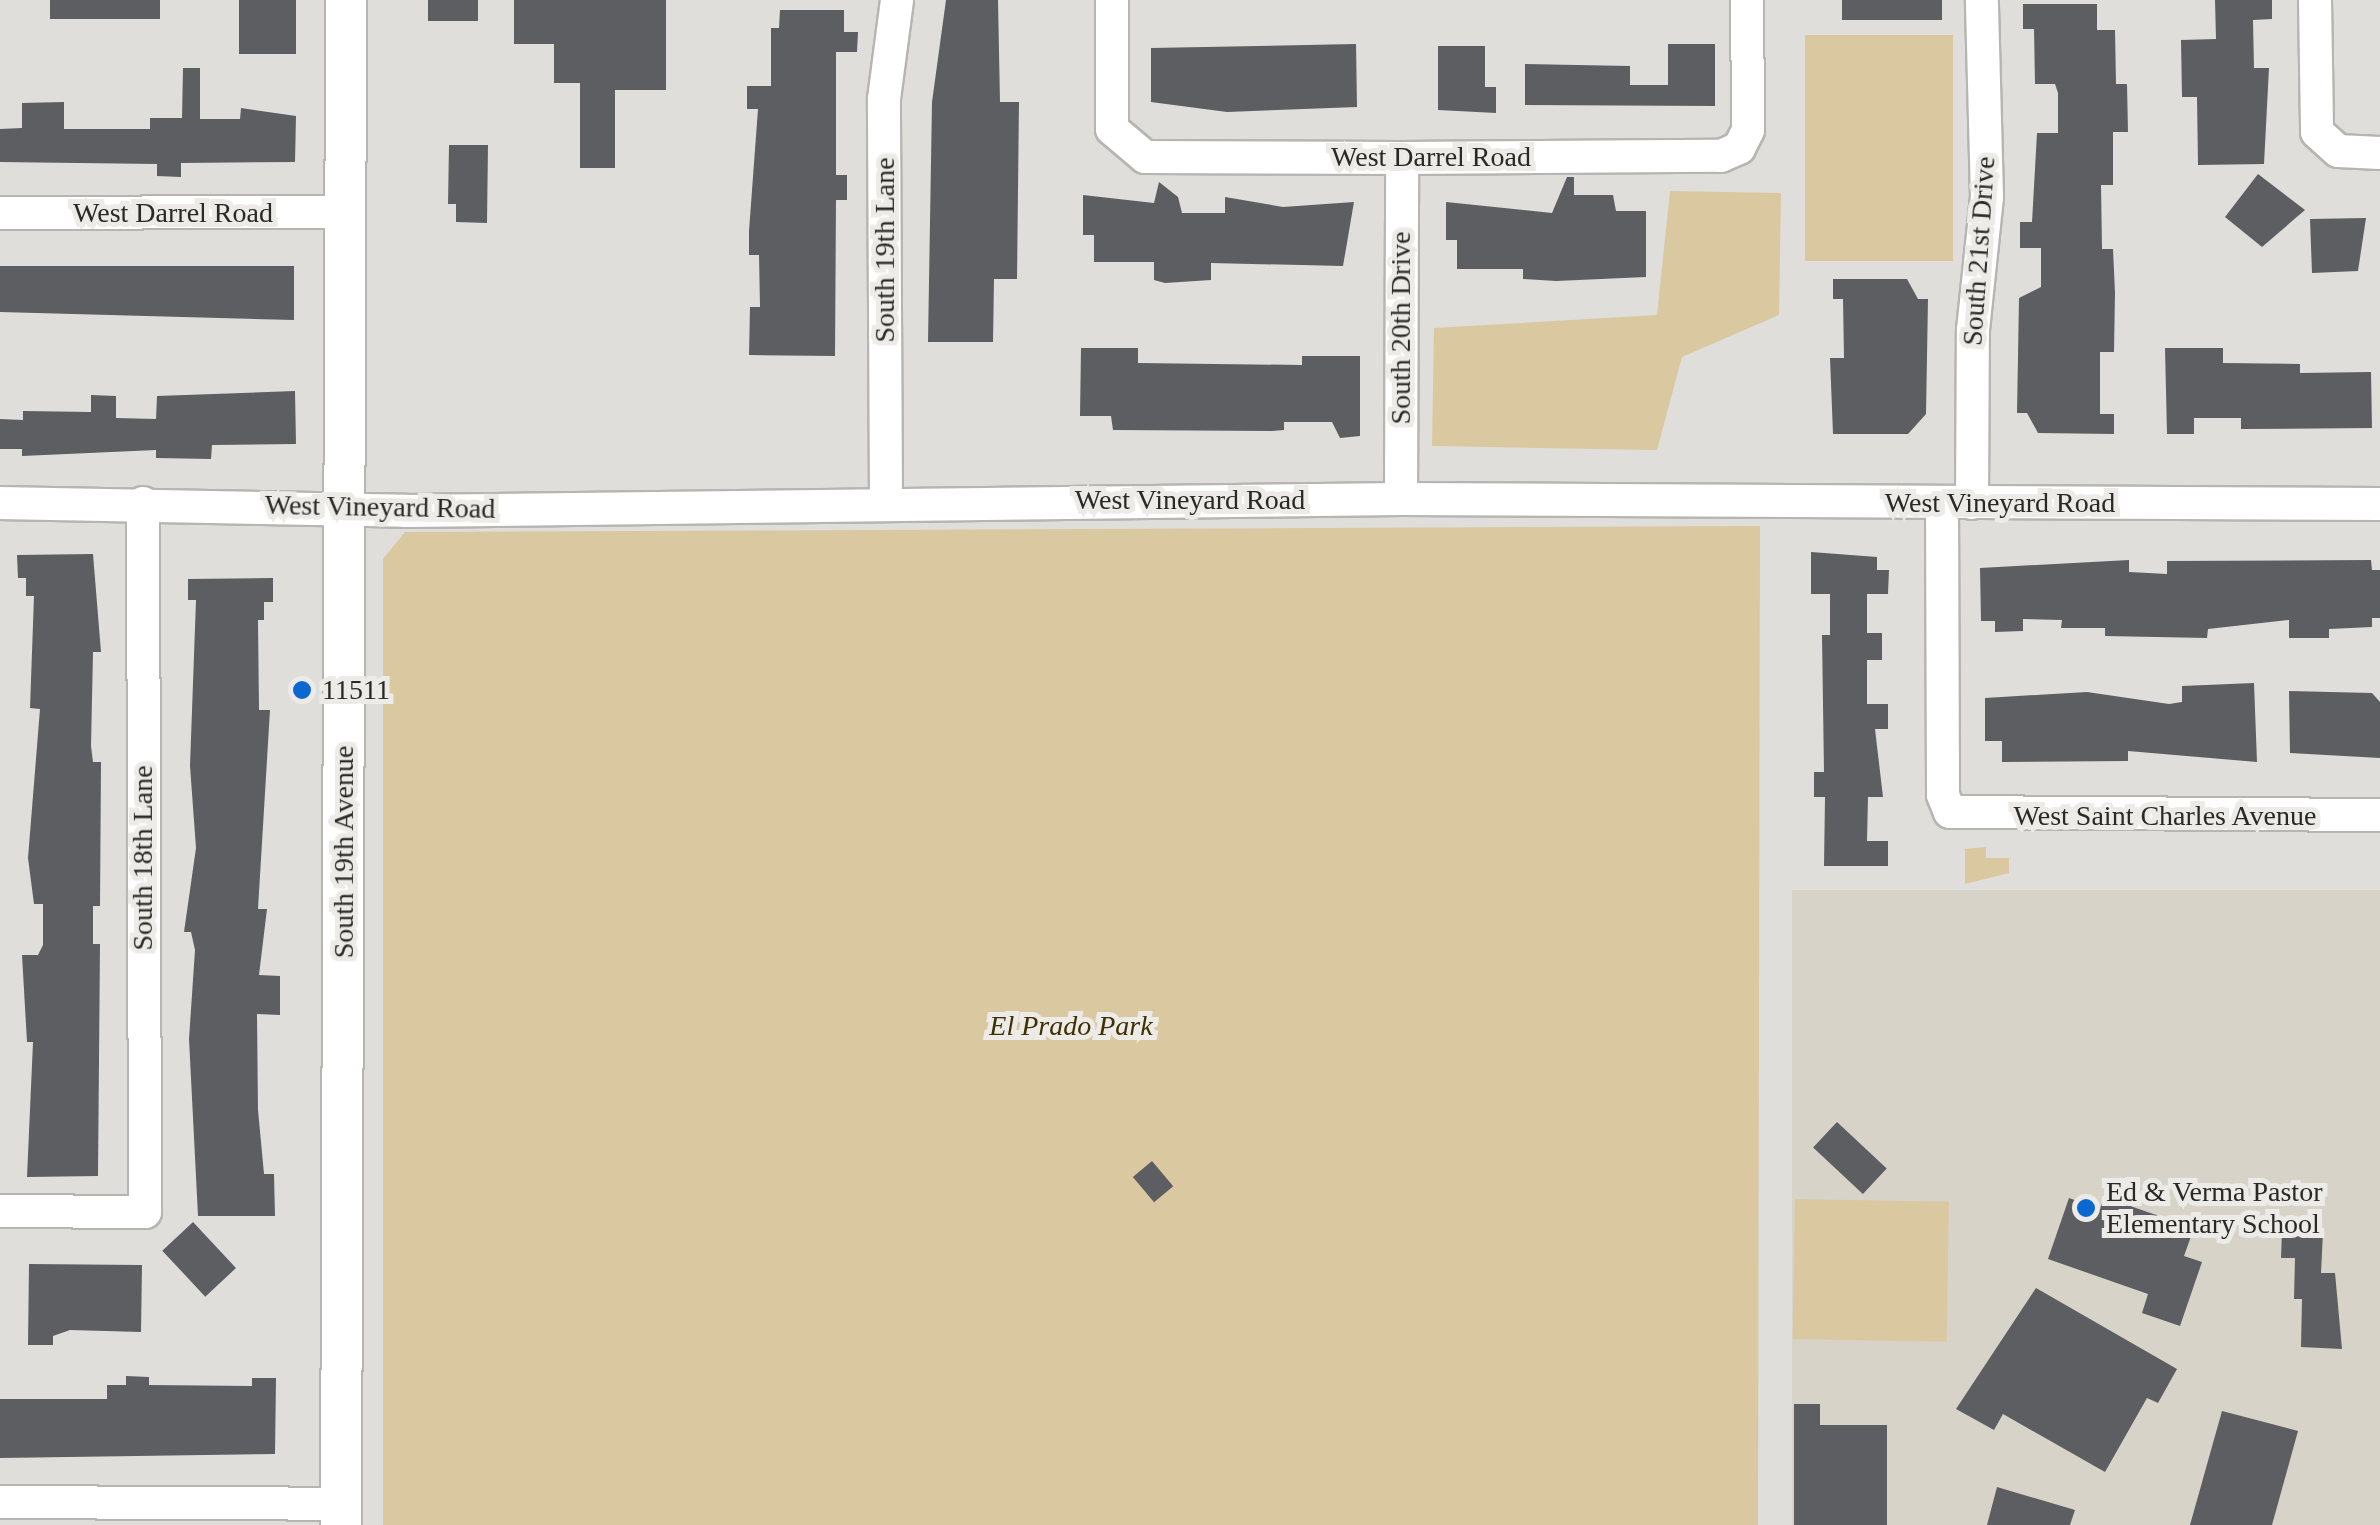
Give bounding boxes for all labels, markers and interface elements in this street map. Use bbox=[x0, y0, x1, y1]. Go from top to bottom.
street label: West Darrel Road bbox=[1331, 140, 1531, 174]
street label: South 21st Drive bbox=[1956, 155, 2002, 347]
street label: South 19th Lane bbox=[868, 157, 902, 343]
street label: West Darrel Road bbox=[73, 196, 273, 230]
street label: South 20th Drive bbox=[1384, 232, 1418, 424]
street label: West Vineyard Road bbox=[1075, 483, 1305, 517]
street label: West Vineyard Road bbox=[1885, 486, 2115, 520]
street label: West Vineyard Road bbox=[264, 488, 496, 526]
place label: 11511 bbox=[322, 673, 390, 707]
marker: 11511 bbox=[291, 679, 313, 701]
street label: South 19th Avenue bbox=[327, 745, 361, 959]
street label: South 18th Lane bbox=[126, 765, 160, 951]
street label: West Saint Charles Avenue bbox=[2013, 799, 2317, 833]
park label: El Prado Park bbox=[989, 1009, 1153, 1043]
place label: Ed & Verma Pastor Elementary School bbox=[2106, 1175, 2323, 1241]
marker: Ed & Verma Pastor Elementary School bbox=[2075, 1197, 2097, 1219]

